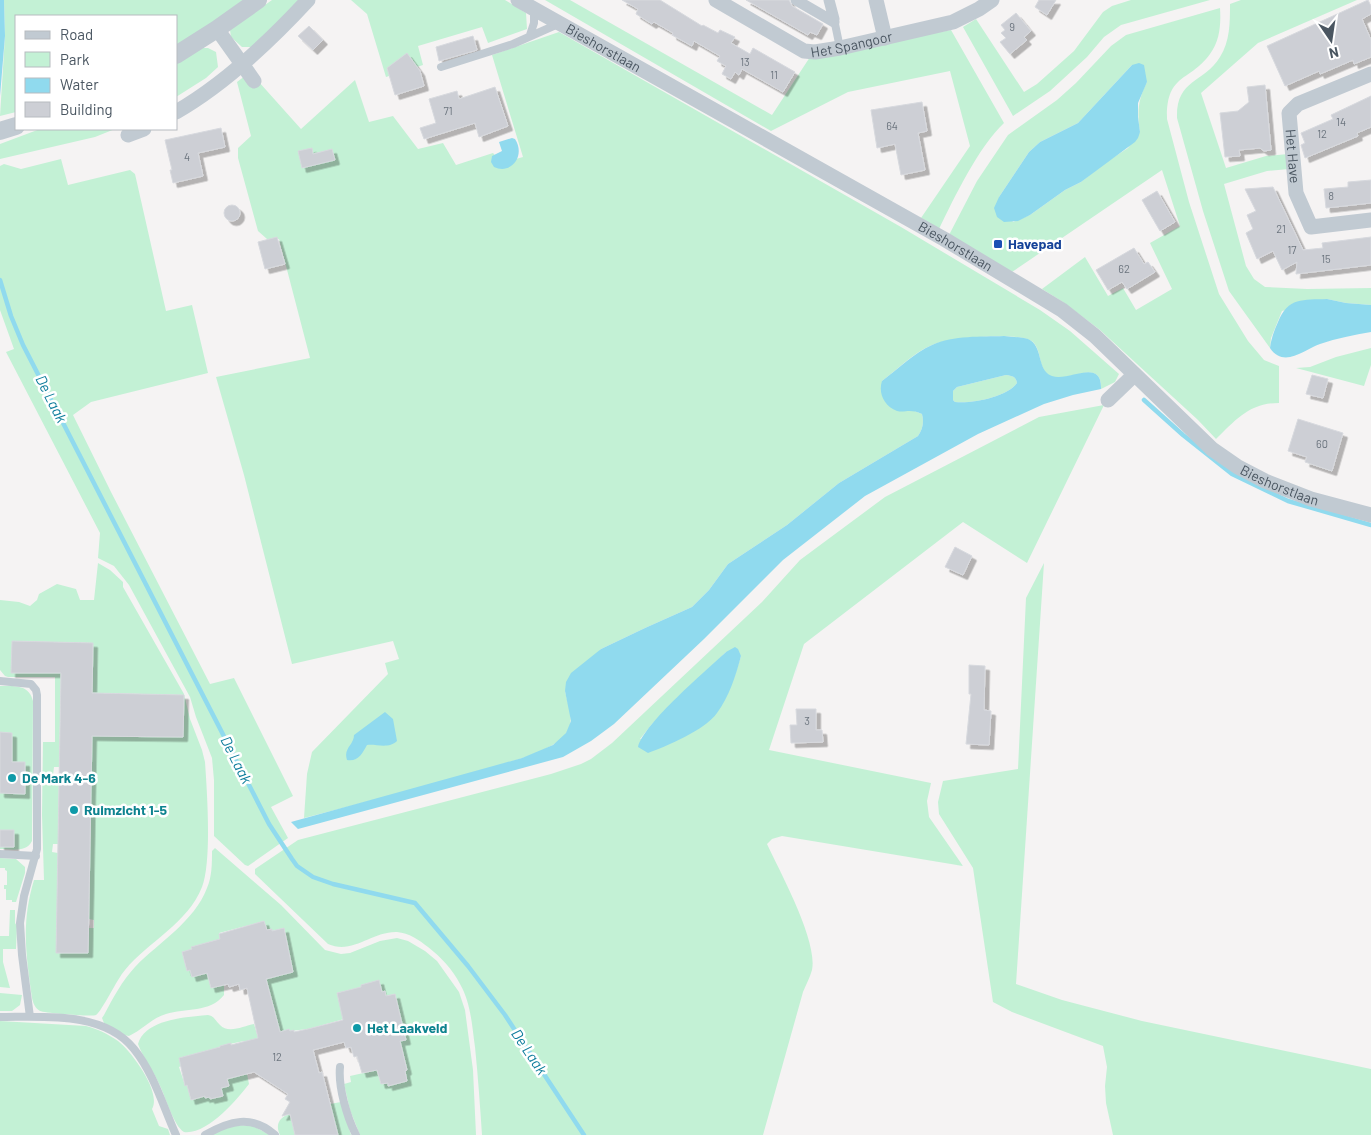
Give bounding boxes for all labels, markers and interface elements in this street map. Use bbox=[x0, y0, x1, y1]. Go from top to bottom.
legend bbox=[15, 15, 178, 130]
north arrow bbox=[1306, 15, 1356, 65]
street label: Bieshorstlaan bbox=[563, 20, 644, 75]
house number: 9 bbox=[1009, 20, 1015, 33]
text: Road bbox=[60, 25, 93, 43]
street label: Het Spangoor bbox=[809, 27, 894, 61]
text: N bbox=[1328, 44, 1340, 62]
text: Park bbox=[60, 50, 90, 68]
house number: 13 bbox=[740, 55, 750, 68]
house number: 11 bbox=[770, 68, 778, 81]
text: Water bbox=[60, 75, 99, 93]
text: Building bbox=[60, 100, 113, 118]
house number: 71 bbox=[443, 104, 453, 117]
house number: 14 bbox=[1336, 115, 1346, 128]
house number: 64 bbox=[886, 119, 898, 132]
house number: 12 bbox=[1317, 127, 1327, 140]
street label: Het Have bbox=[1282, 128, 1304, 184]
house number: 4 bbox=[184, 150, 190, 163]
house number: 8 bbox=[1328, 189, 1334, 202]
street label: Bieshorstlaan bbox=[915, 217, 996, 274]
house number: 21 bbox=[1276, 222, 1286, 235]
place label: Havepad bbox=[1008, 235, 1062, 252]
marker: Havepad bbox=[992, 238, 1004, 250]
house number: 17 bbox=[1287, 243, 1297, 256]
house number: 15 bbox=[1321, 252, 1331, 265]
house number: 62 bbox=[1118, 262, 1130, 275]
water label: De Laak bbox=[32, 372, 72, 426]
house number: 60 bbox=[1316, 437, 1328, 450]
street label: Bieshorstlaan bbox=[1238, 461, 1321, 509]
house number: 3 bbox=[804, 714, 810, 727]
water label: De Laak bbox=[217, 733, 257, 787]
place label: De Mark 4-6 bbox=[22, 769, 96, 786]
marker: De Mark 4-6 bbox=[6, 772, 18, 784]
place label: Ruimzicht 1-5 bbox=[84, 801, 167, 818]
marker: Ruimzicht 1-5 bbox=[68, 804, 80, 816]
place label: Het Laakveld bbox=[367, 1019, 448, 1036]
marker: Het Laakveld bbox=[351, 1022, 363, 1034]
water label: De Laak bbox=[508, 1025, 552, 1078]
house number: 12 bbox=[272, 1050, 282, 1063]

